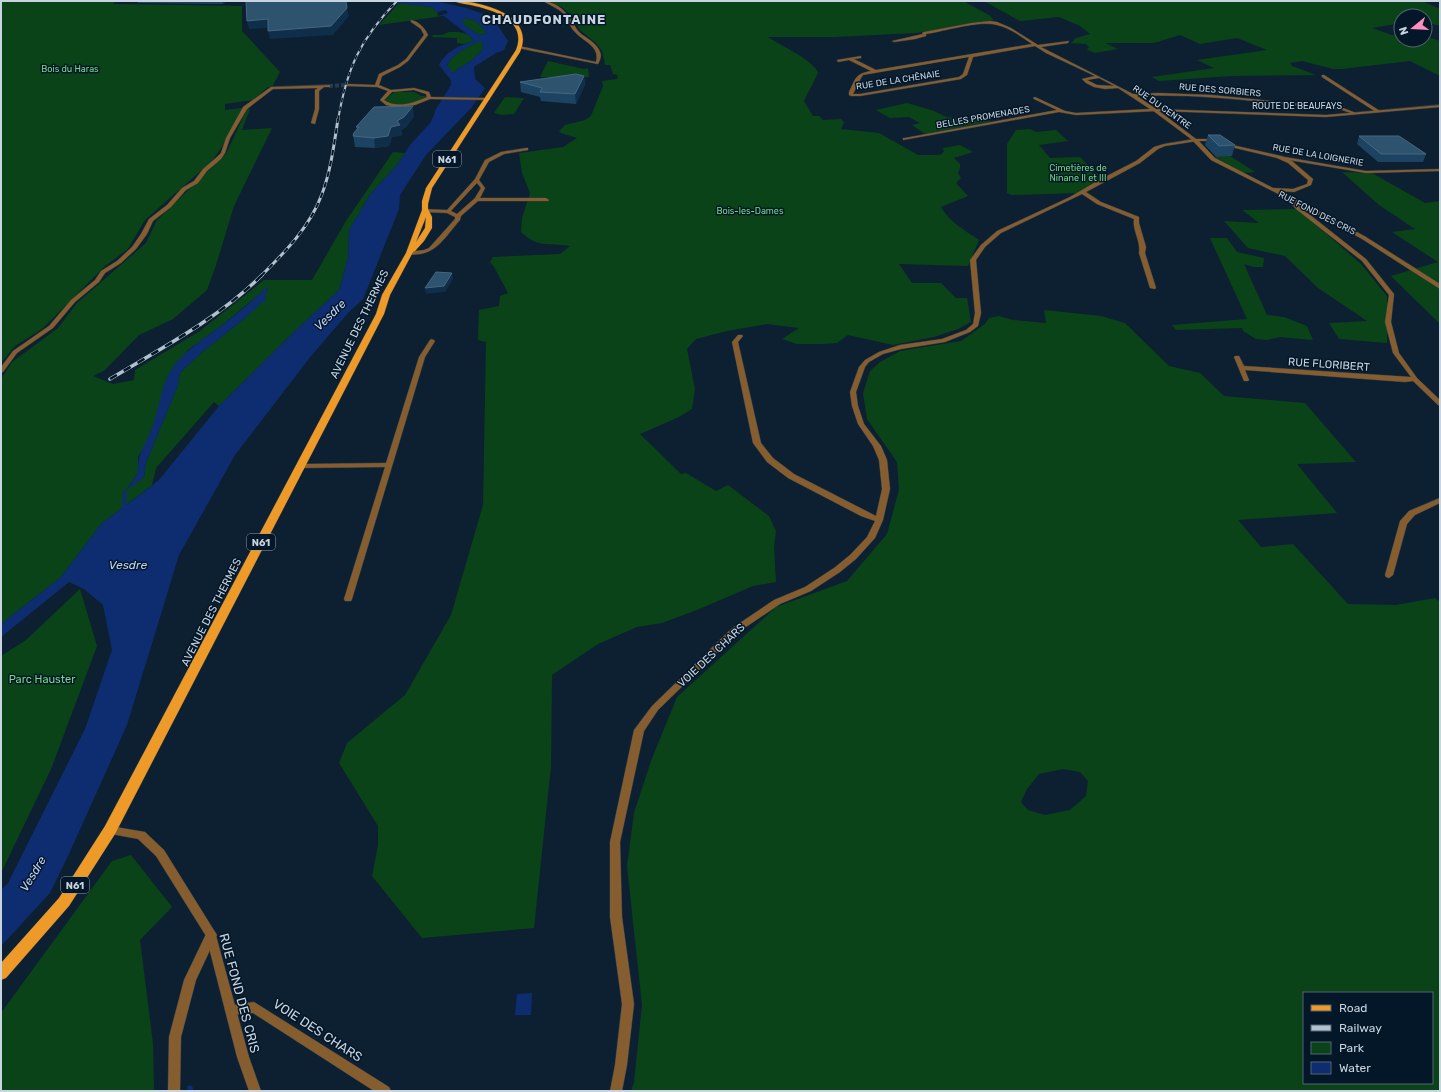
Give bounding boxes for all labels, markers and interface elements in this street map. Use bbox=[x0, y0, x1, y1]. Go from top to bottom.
north arrow bbox=[1393, 8, 1433, 48]
district label: CHAUDFONTAINE bbox=[482, 12, 606, 27]
text: N bbox=[1397, 25, 1411, 37]
park label: Bois du Haras bbox=[41, 64, 99, 74]
street label: RUE DE LA CHÊNAIE bbox=[855, 67, 941, 92]
street label: RUE DES SORBIERS bbox=[1179, 81, 1262, 99]
street label: RUE DU CENTRE bbox=[1131, 83, 1193, 131]
street label: ROUTE DE BEAUFAYS bbox=[1252, 101, 1342, 111]
street label: BELLES PROMENADES bbox=[935, 104, 1031, 130]
street label: RUE DE LA LOIGNERIE bbox=[1272, 142, 1364, 168]
road number: N61 bbox=[433, 151, 461, 167]
park label: Cimetières de Ninane II et III bbox=[1049, 163, 1107, 183]
street label: RUE FOND DES CRIS bbox=[1277, 189, 1358, 237]
park label: Bois-les-Dames bbox=[716, 206, 784, 216]
street label: AVENUE DES THERMES bbox=[327, 268, 392, 381]
water label: Vesdre bbox=[311, 296, 349, 333]
street label: RUE FLORIBERT bbox=[1288, 355, 1371, 374]
road number: N61 bbox=[247, 534, 275, 550]
street label: AVENUE DES THERMES bbox=[179, 556, 244, 668]
water label: Vesdre bbox=[109, 558, 147, 572]
street label: VOIE DES CHARS bbox=[675, 621, 748, 690]
park label: Parc Hauster bbox=[9, 673, 76, 686]
water label: Vesdre bbox=[17, 854, 49, 894]
road number: N61 bbox=[61, 877, 89, 893]
street label: RUE FOND DES CRIS bbox=[216, 932, 263, 1055]
legend bbox=[1303, 992, 1433, 1084]
street label: VOIE DES CHARS bbox=[270, 996, 365, 1065]
text: Road bbox=[1339, 1001, 1367, 1015]
text: Railway bbox=[1339, 1021, 1382, 1035]
text: Park bbox=[1339, 1041, 1365, 1055]
text: Water bbox=[1339, 1061, 1371, 1075]

